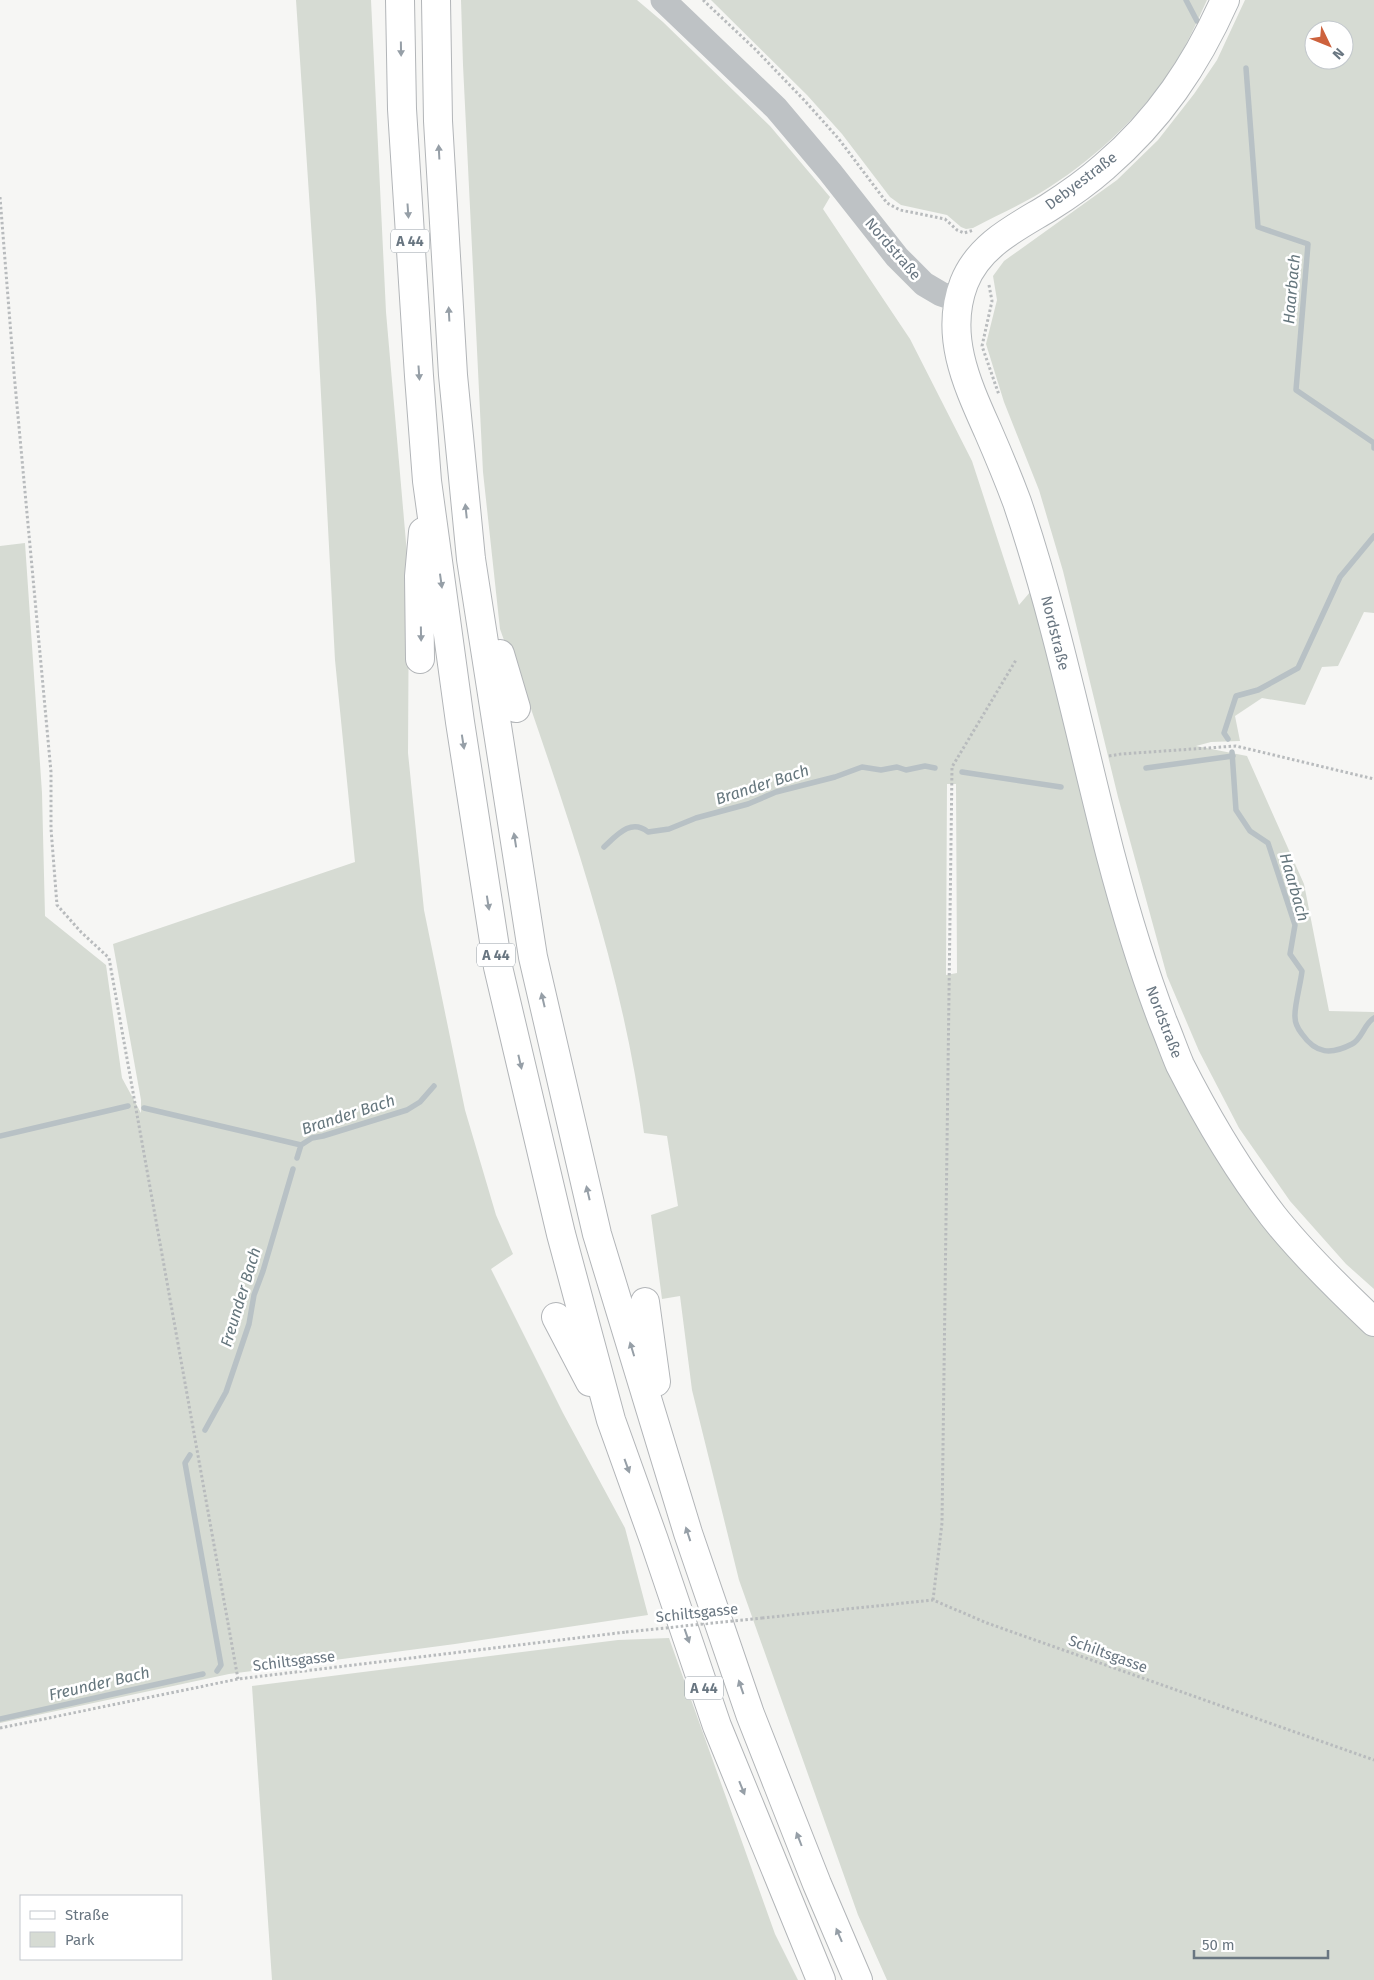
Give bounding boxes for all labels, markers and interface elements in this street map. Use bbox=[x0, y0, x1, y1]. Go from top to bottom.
north arrow bbox=[1304, 20, 1354, 70]
one-way arrow bbox=[397, 41, 405, 57]
text: N bbox=[1329, 44, 1348, 63]
one-way arrow bbox=[435, 144, 443, 160]
street label: Debyestraße bbox=[1042, 148, 1120, 214]
one-way arrow bbox=[405, 203, 413, 219]
street label: Nordstraße bbox=[861, 214, 925, 284]
road number: A 44 bbox=[391, 230, 429, 252]
water label: Haarbach bbox=[1279, 253, 1304, 325]
one-way arrow bbox=[444, 306, 452, 322]
one-way arrow bbox=[415, 365, 423, 381]
one-way arrow bbox=[462, 503, 470, 519]
one-way arrow bbox=[437, 574, 445, 590]
street label: Nordstraße bbox=[1037, 594, 1073, 672]
one-way arrow bbox=[417, 627, 425, 643]
one-way arrow bbox=[459, 735, 467, 751]
water label: Brander Bach bbox=[713, 760, 811, 809]
one-way arrow bbox=[511, 832, 519, 848]
water label: Haarbach bbox=[1276, 851, 1313, 924]
one-way arrow bbox=[484, 895, 492, 911]
road number: A 44 bbox=[477, 944, 515, 966]
street label: Nordstraße bbox=[1142, 983, 1186, 1061]
one-way arrow bbox=[539, 993, 547, 1008]
one-way arrow bbox=[516, 1054, 524, 1069]
water label: Brander Bach bbox=[299, 1090, 397, 1139]
one-way arrow bbox=[584, 1185, 592, 1200]
water label: Freunder Bach bbox=[216, 1245, 265, 1349]
one-way arrow bbox=[627, 1341, 635, 1356]
one-way arrow bbox=[624, 1458, 631, 1473]
one-way arrow bbox=[684, 1526, 692, 1541]
street label: Schiltsgasse bbox=[655, 1600, 739, 1626]
one-way arrow bbox=[683, 1628, 691, 1643]
street label: Schiltsgasse bbox=[1066, 1631, 1150, 1677]
street label: Schiltsgasse bbox=[252, 1647, 336, 1675]
water label: Freunder Bach bbox=[47, 1663, 151, 1704]
road number: A 44 bbox=[685, 1676, 723, 1700]
one-way arrow bbox=[737, 1680, 744, 1695]
one-way arrow bbox=[739, 1781, 747, 1795]
one-way arrow bbox=[795, 1831, 803, 1846]
legend bbox=[20, 1895, 182, 1960]
text: Straße bbox=[65, 1906, 109, 1924]
one-way arrow bbox=[834, 1928, 842, 1942]
scale bar bbox=[1194, 1928, 1328, 1960]
text: Park bbox=[65, 1931, 95, 1949]
text: 50 m bbox=[1202, 1936, 1235, 1954]

